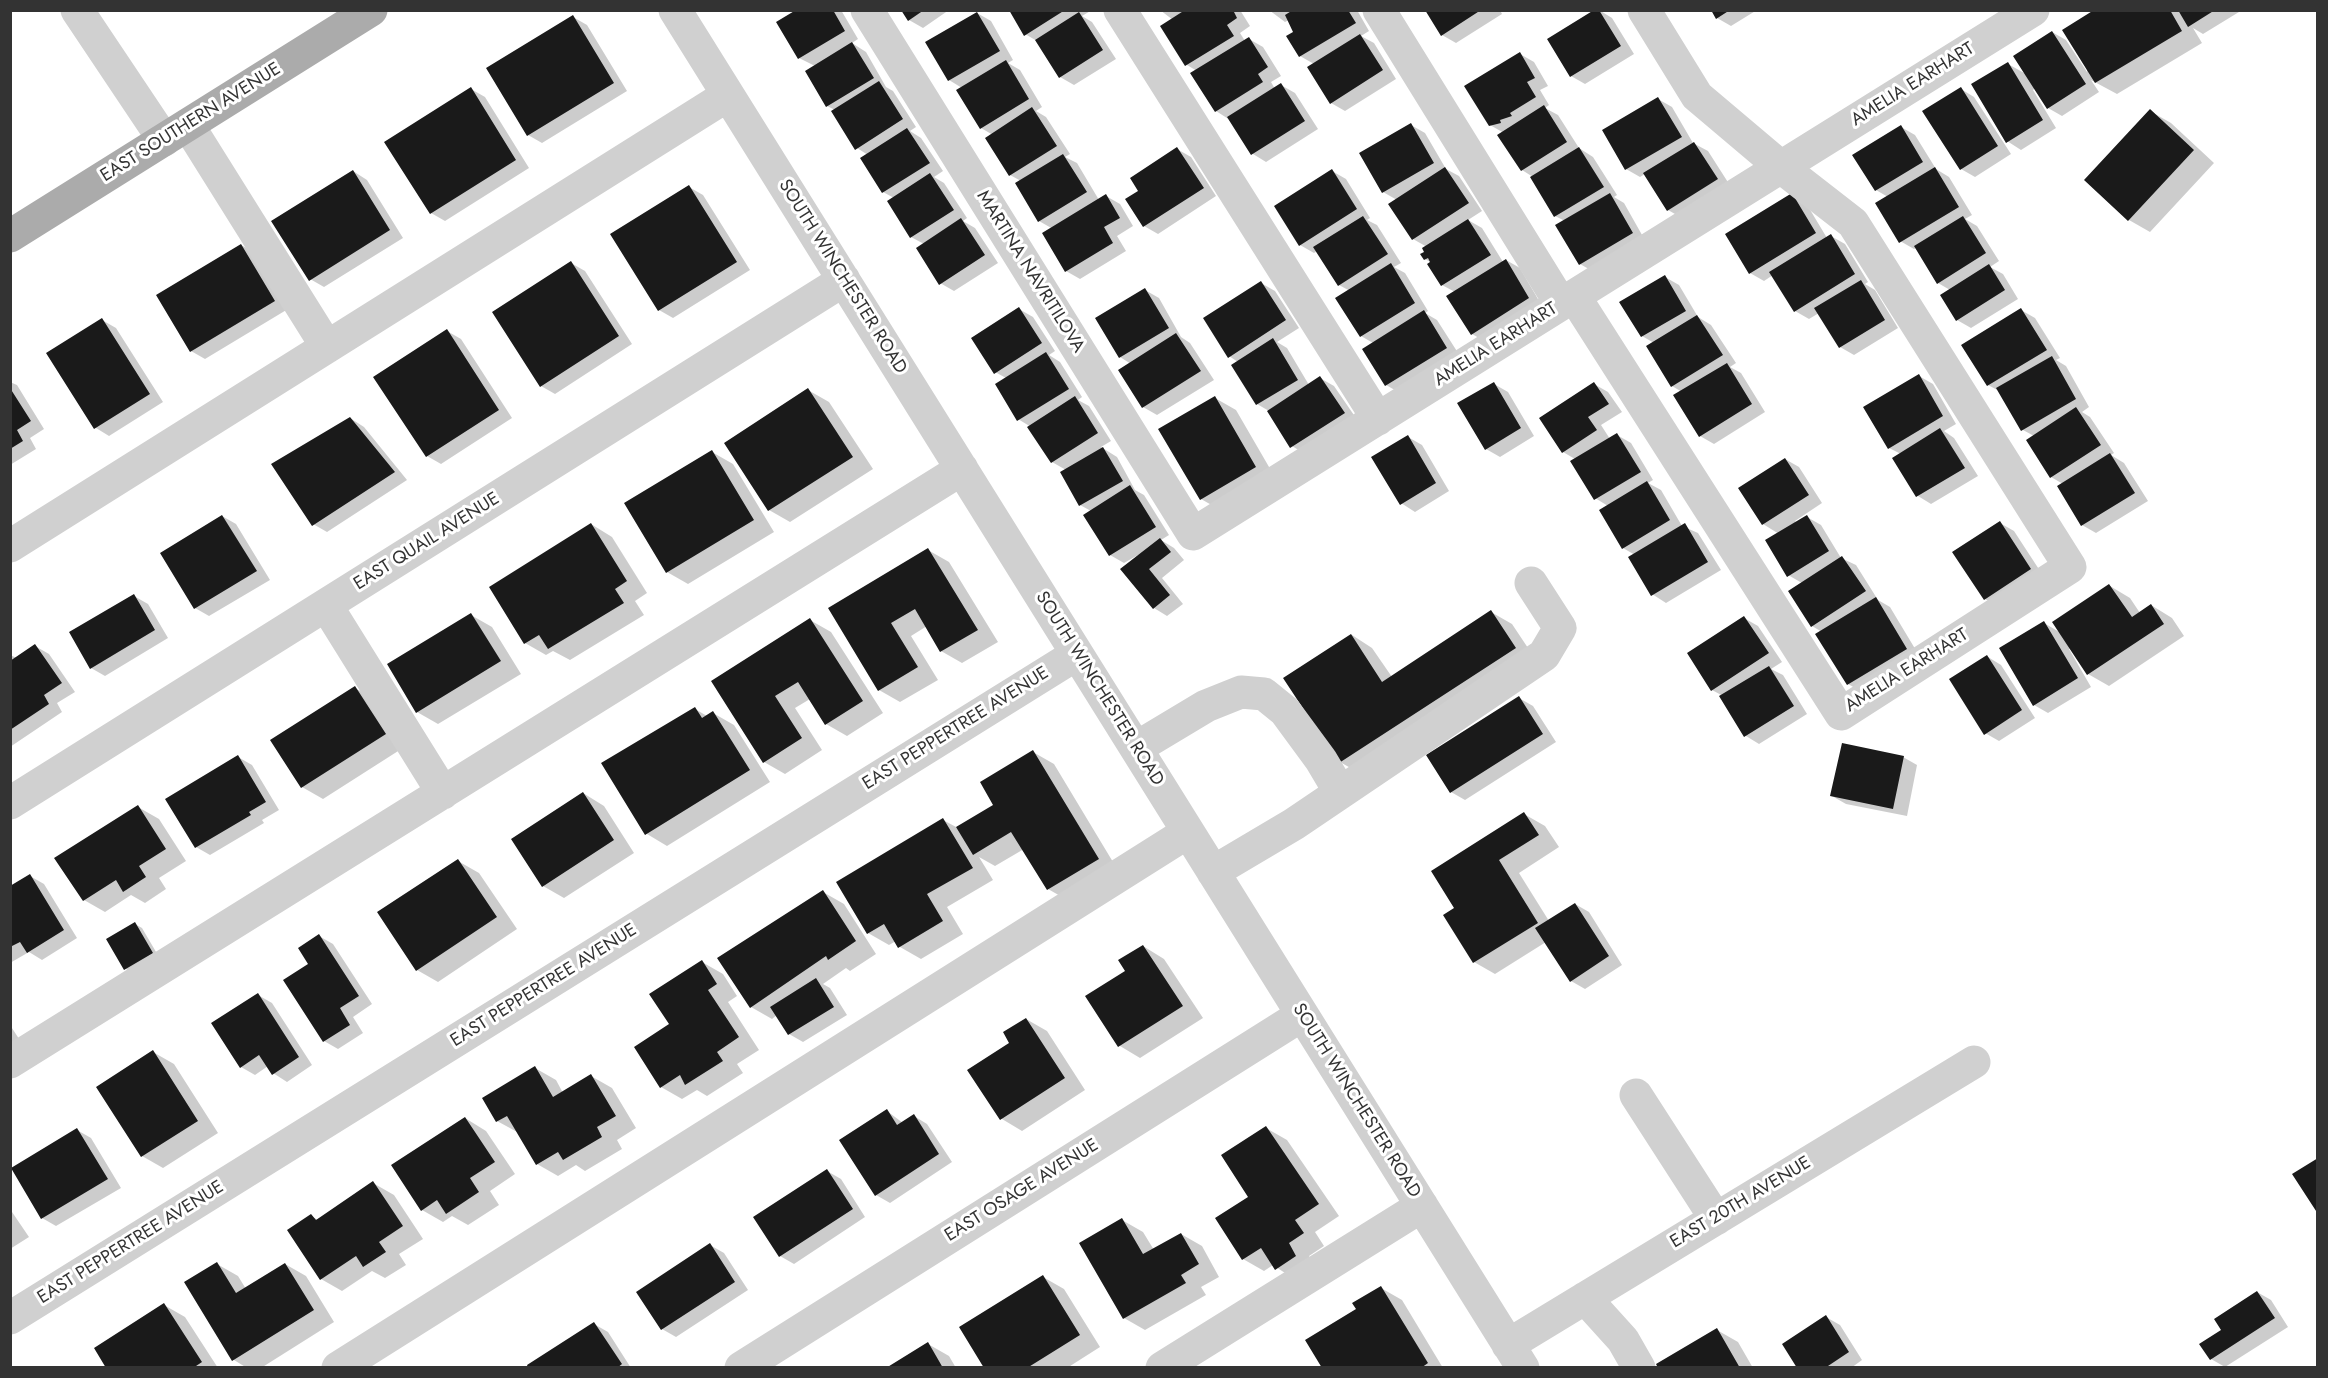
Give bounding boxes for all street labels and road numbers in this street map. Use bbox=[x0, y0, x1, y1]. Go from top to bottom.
street label: AMELIA EARHART bbox=[1847, 38, 1979, 132]
street label: EAST SOUTHERN AVENUE bbox=[97, 59, 285, 187]
street label: SOUTH WINCHESTER ROAD bbox=[773, 176, 911, 378]
street label: MARTINA NAVRITILOVA bbox=[971, 187, 1089, 357]
street label: AMELIA EARHART bbox=[1430, 298, 1562, 392]
street label: EAST QUAIL AVENUE bbox=[350, 488, 504, 596]
street label: SOUTH WINCHESTER ROAD bbox=[1030, 588, 1168, 790]
street label: AMELIA EARHART bbox=[1841, 624, 1973, 718]
street label: EAST PEPPERTREE AVENUE bbox=[859, 663, 1053, 795]
street label: EAST PEPPERTREE AVENUE bbox=[447, 920, 641, 1052]
street label: SOUTH WINCHESTER ROAD bbox=[1287, 1000, 1425, 1202]
street label: EAST OSAGE AVENUE bbox=[941, 1135, 1103, 1247]
street label: EAST 20TH AVENUE bbox=[1667, 1153, 1815, 1253]
street label: EAST PEPPERTREE AVENUE bbox=[34, 1177, 228, 1309]

